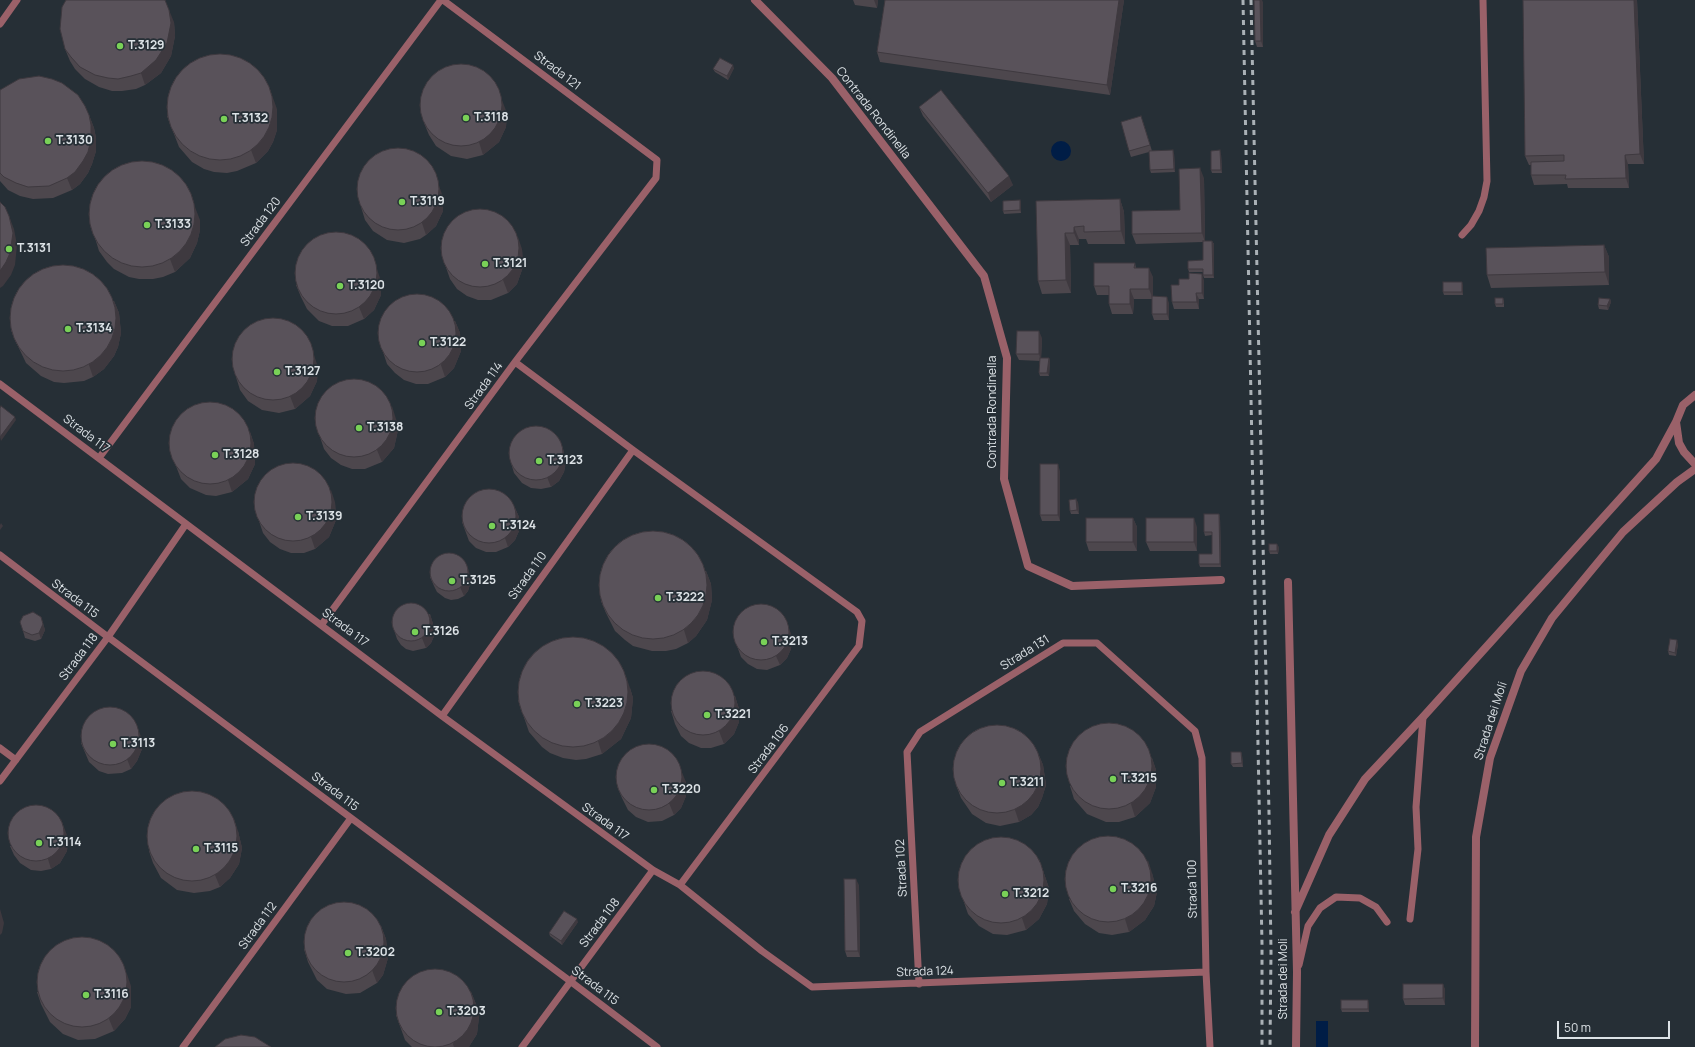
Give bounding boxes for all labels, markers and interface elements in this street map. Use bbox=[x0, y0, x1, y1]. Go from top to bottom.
place label: T.3129 bbox=[128, 39, 165, 53]
marker: T.3129 bbox=[115, 41, 125, 51]
street label: Strada 121 bbox=[531, 49, 583, 93]
street label: Contrada Rondinella bbox=[833, 64, 913, 162]
place label: T.3118 bbox=[474, 111, 509, 125]
place label: T.3132 bbox=[232, 112, 268, 126]
marker: T.3118 bbox=[461, 113, 471, 123]
marker: T.3132 bbox=[219, 114, 229, 124]
place label: T.3130 bbox=[56, 134, 93, 148]
marker: T.3130 bbox=[43, 136, 53, 146]
street label: Strada 120 bbox=[238, 195, 284, 249]
place label: T.3119 bbox=[410, 195, 445, 209]
marker: T.3119 bbox=[397, 197, 407, 207]
place label: T.3133 bbox=[155, 218, 191, 232]
marker: T.3133 bbox=[142, 220, 152, 230]
place label: T.3131 bbox=[17, 242, 51, 256]
marker: T.3131 bbox=[4, 244, 14, 254]
place label: T.3121 bbox=[493, 257, 527, 271]
marker: T.3121 bbox=[480, 259, 490, 269]
place label: T.3120 bbox=[348, 279, 385, 293]
marker: T.3120 bbox=[335, 281, 345, 291]
place label: T.3134 bbox=[76, 322, 112, 336]
marker: T.3134 bbox=[63, 324, 73, 334]
place label: T.3122 bbox=[430, 336, 466, 350]
marker: T.3122 bbox=[417, 338, 427, 348]
street label: Contrada Rondinella bbox=[986, 356, 1000, 468]
street label: Strada 114 bbox=[462, 359, 506, 413]
place label: T.3127 bbox=[285, 365, 321, 379]
marker: T.3127 bbox=[272, 367, 282, 377]
street label: Strada 117 bbox=[60, 412, 112, 456]
place label: T.3138 bbox=[367, 421, 403, 435]
marker: T.3138 bbox=[354, 423, 364, 433]
place label: T.3128 bbox=[223, 448, 259, 462]
marker: T.3128 bbox=[210, 450, 220, 460]
place label: T.3123 bbox=[547, 454, 583, 468]
marker: T.3123 bbox=[534, 456, 544, 466]
place label: T.3139 bbox=[306, 510, 342, 524]
marker: T.3139 bbox=[293, 512, 303, 522]
place label: T.3124 bbox=[500, 519, 536, 533]
marker: T.3124 bbox=[487, 521, 497, 531]
street label: Strada 110 bbox=[506, 549, 550, 603]
place label: T.3125 bbox=[460, 574, 496, 588]
marker: T.3125 bbox=[447, 576, 457, 586]
street label: Strada 115 bbox=[49, 577, 101, 621]
place label: T.3222 bbox=[666, 591, 704, 605]
marker: T.3222 bbox=[653, 593, 663, 603]
street label: Strada 117 bbox=[319, 606, 371, 650]
place label: T.3126 bbox=[423, 625, 460, 639]
marker: T.3126 bbox=[410, 627, 420, 637]
street label: Strada 118 bbox=[57, 631, 101, 683]
street label: Strada 131 bbox=[998, 632, 1052, 674]
place label: T.3213 bbox=[772, 635, 808, 649]
marker: T.3213 bbox=[759, 637, 769, 647]
street label: Strada dei Moli bbox=[1472, 680, 1510, 762]
place label: T.3223 bbox=[585, 697, 623, 711]
marker: T.3223 bbox=[572, 699, 582, 709]
place label: T.3221 bbox=[715, 708, 751, 722]
marker: T.3221 bbox=[702, 710, 712, 720]
street label: Strada 106 bbox=[746, 721, 792, 777]
place label: T.3113 bbox=[121, 737, 155, 751]
marker: T.3113 bbox=[108, 739, 118, 749]
street label: Strada 115 bbox=[309, 770, 361, 814]
place label: T.3215 bbox=[1121, 772, 1157, 786]
marker: T.3215 bbox=[1108, 774, 1118, 784]
place label: T.3211 bbox=[1010, 776, 1044, 790]
marker: T.3211 bbox=[997, 778, 1007, 788]
place label: T.3220 bbox=[662, 783, 701, 797]
marker: T.3220 bbox=[649, 785, 659, 795]
street label: Strada 117 bbox=[579, 800, 631, 844]
place label: T.3114 bbox=[47, 836, 82, 850]
marker: T.3114 bbox=[34, 838, 44, 848]
street label: Strada 102 bbox=[893, 839, 911, 897]
place label: T.3115 bbox=[204, 842, 238, 856]
marker: T.3115 bbox=[191, 844, 201, 854]
street label: Strada 100 bbox=[1185, 860, 1201, 918]
place label: T.3216 bbox=[1121, 882, 1158, 896]
marker: T.3216 bbox=[1108, 884, 1118, 894]
place label: T.3212 bbox=[1013, 887, 1049, 901]
marker: T.3212 bbox=[1000, 889, 1010, 899]
street label: Strada 108 bbox=[577, 895, 623, 951]
street label: Strada 112 bbox=[236, 899, 280, 953]
street label: Strada dei Moli bbox=[1277, 938, 1291, 1020]
place label: T.3202 bbox=[356, 946, 395, 960]
marker: T.3202 bbox=[343, 948, 353, 958]
street label: Strada 115 bbox=[569, 964, 621, 1008]
street label: Strada 124 bbox=[896, 964, 954, 980]
place label: T.3116 bbox=[94, 988, 129, 1002]
marker: T.3116 bbox=[81, 990, 91, 1000]
place label: T.3203 bbox=[447, 1005, 486, 1019]
marker: T.3203 bbox=[434, 1007, 444, 1017]
scale bar bbox=[1559, 1013, 1672, 1039]
text: 50 m bbox=[1564, 1019, 1591, 1036]

